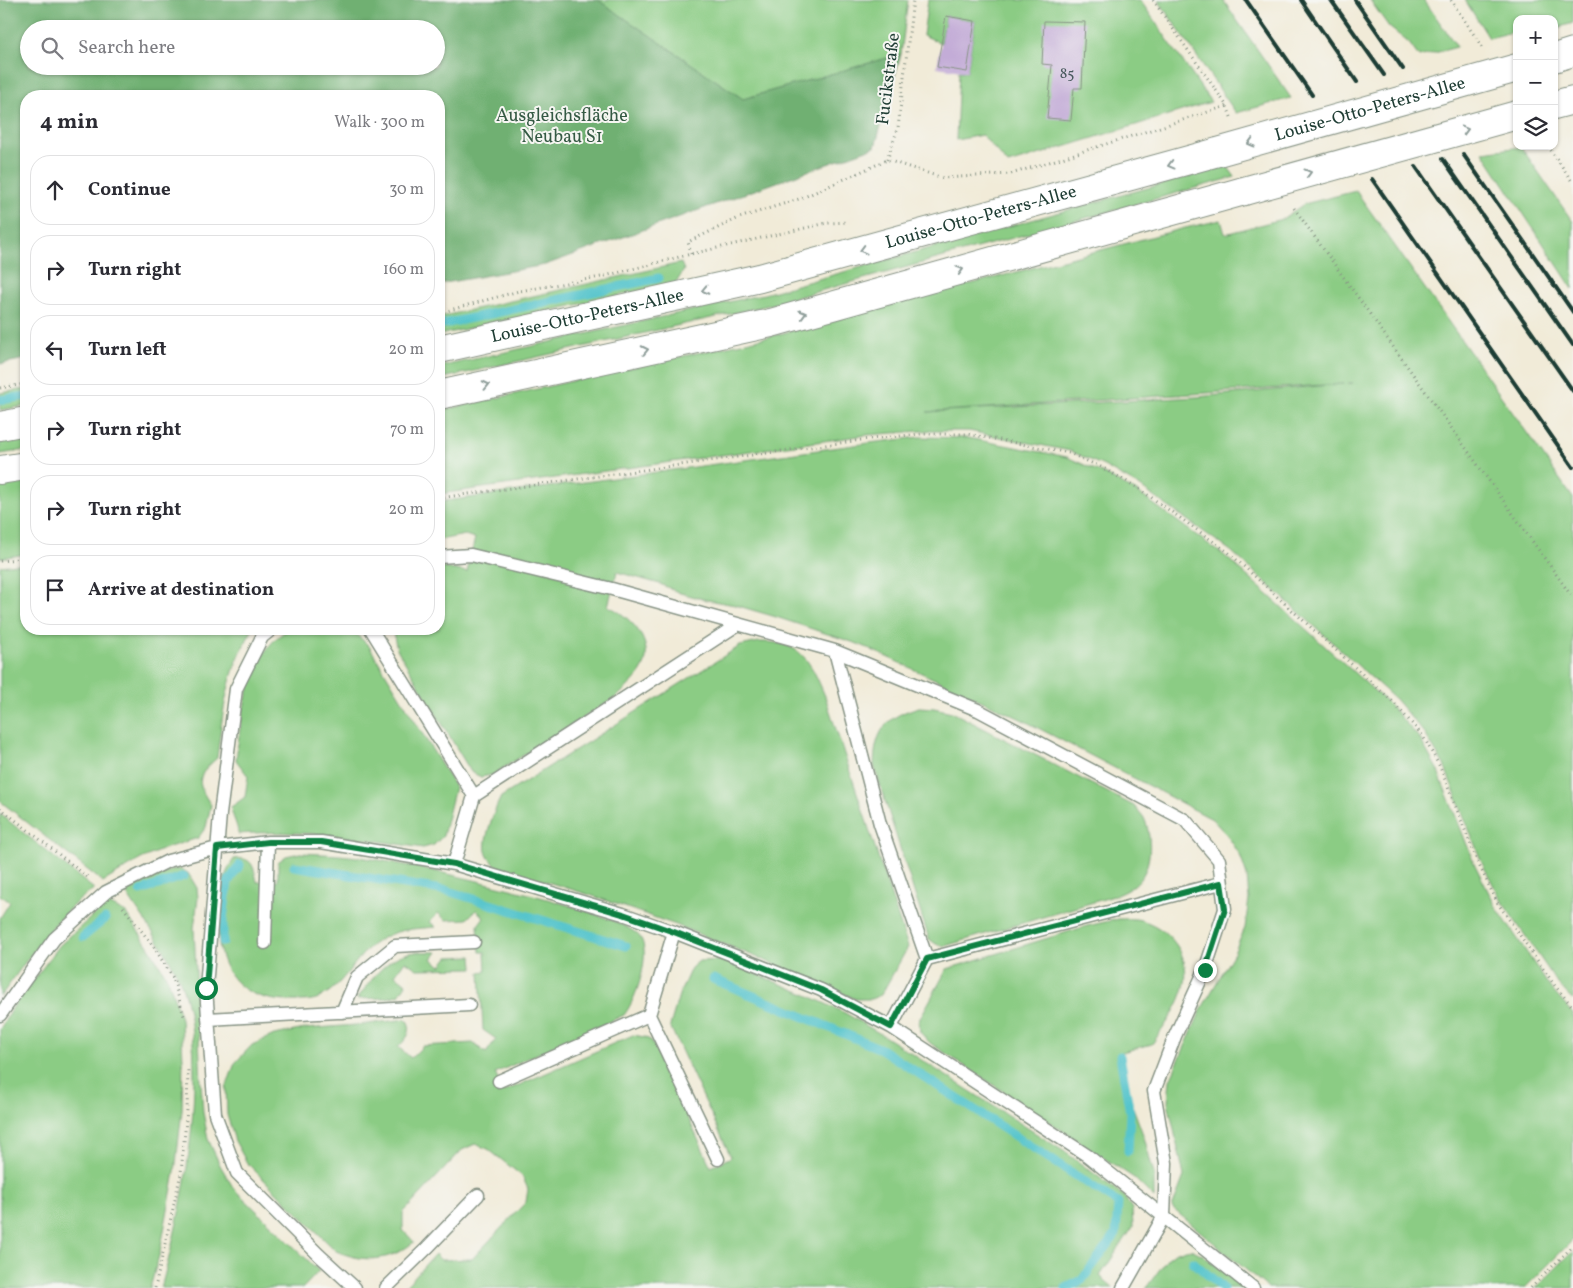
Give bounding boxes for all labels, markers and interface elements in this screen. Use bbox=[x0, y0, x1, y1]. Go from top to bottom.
map controls bbox=[1513, 15, 1558, 150]
button: + bbox=[1513, 15, 1558, 60]
search box bbox=[20, 20, 445, 75]
street label: Fucikstraße bbox=[871, 31, 907, 127]
icon: search bbox=[38, 34, 66, 62]
text: Search here bbox=[78, 35, 175, 61]
button: − bbox=[1513, 60, 1558, 105]
house number: 85 bbox=[1060, 64, 1074, 85]
street label: Louise-Otto-Peters-Allee bbox=[1272, 71, 1468, 148]
park label: Ausgleichsfläche Neubau S1 bbox=[496, 104, 628, 150]
button: layers bbox=[1513, 105, 1558, 150]
text: 4 min bbox=[40, 108, 99, 137]
text: Walk · 300 m bbox=[334, 112, 425, 134]
one-way arrow bbox=[1460, 125, 1468, 135]
one-way arrow bbox=[1247, 138, 1255, 148]
one-way arrow bbox=[1168, 160, 1176, 170]
one-way arrow bbox=[1303, 168, 1312, 179]
icon: ahead bbox=[41, 176, 69, 204]
text: Continue bbox=[88, 177, 171, 203]
text: 30 m bbox=[389, 179, 424, 201]
street label: Louise-Otto-Peters-Allee bbox=[883, 179, 1079, 255]
one-way arrow bbox=[858, 244, 867, 255]
icon: right bbox=[41, 256, 69, 284]
text: Turn right bbox=[88, 257, 181, 283]
text: 160 m bbox=[383, 259, 424, 281]
one-way arrow bbox=[956, 265, 964, 276]
street label: Louise-Otto-Peters-Allee bbox=[488, 283, 686, 350]
one-way arrow bbox=[701, 284, 710, 295]
one-way arrow bbox=[799, 309, 807, 319]
icon: left bbox=[41, 336, 69, 364]
text: Turn left bbox=[88, 337, 167, 363]
text: 20 m bbox=[389, 339, 424, 361]
one-way arrow bbox=[641, 345, 650, 356]
one-way arrow bbox=[482, 380, 491, 391]
icon: right bbox=[41, 416, 69, 444]
text: Turn right bbox=[88, 417, 181, 443]
text: 70 m bbox=[390, 419, 424, 441]
icon: right bbox=[41, 496, 69, 524]
text: Turn right bbox=[88, 497, 181, 523]
text: 20 m bbox=[389, 499, 424, 521]
icon: arrive bbox=[41, 576, 69, 604]
text: Arrive at destination bbox=[88, 577, 274, 603]
route end bbox=[1194, 959, 1217, 982]
route start bbox=[195, 977, 218, 1000]

